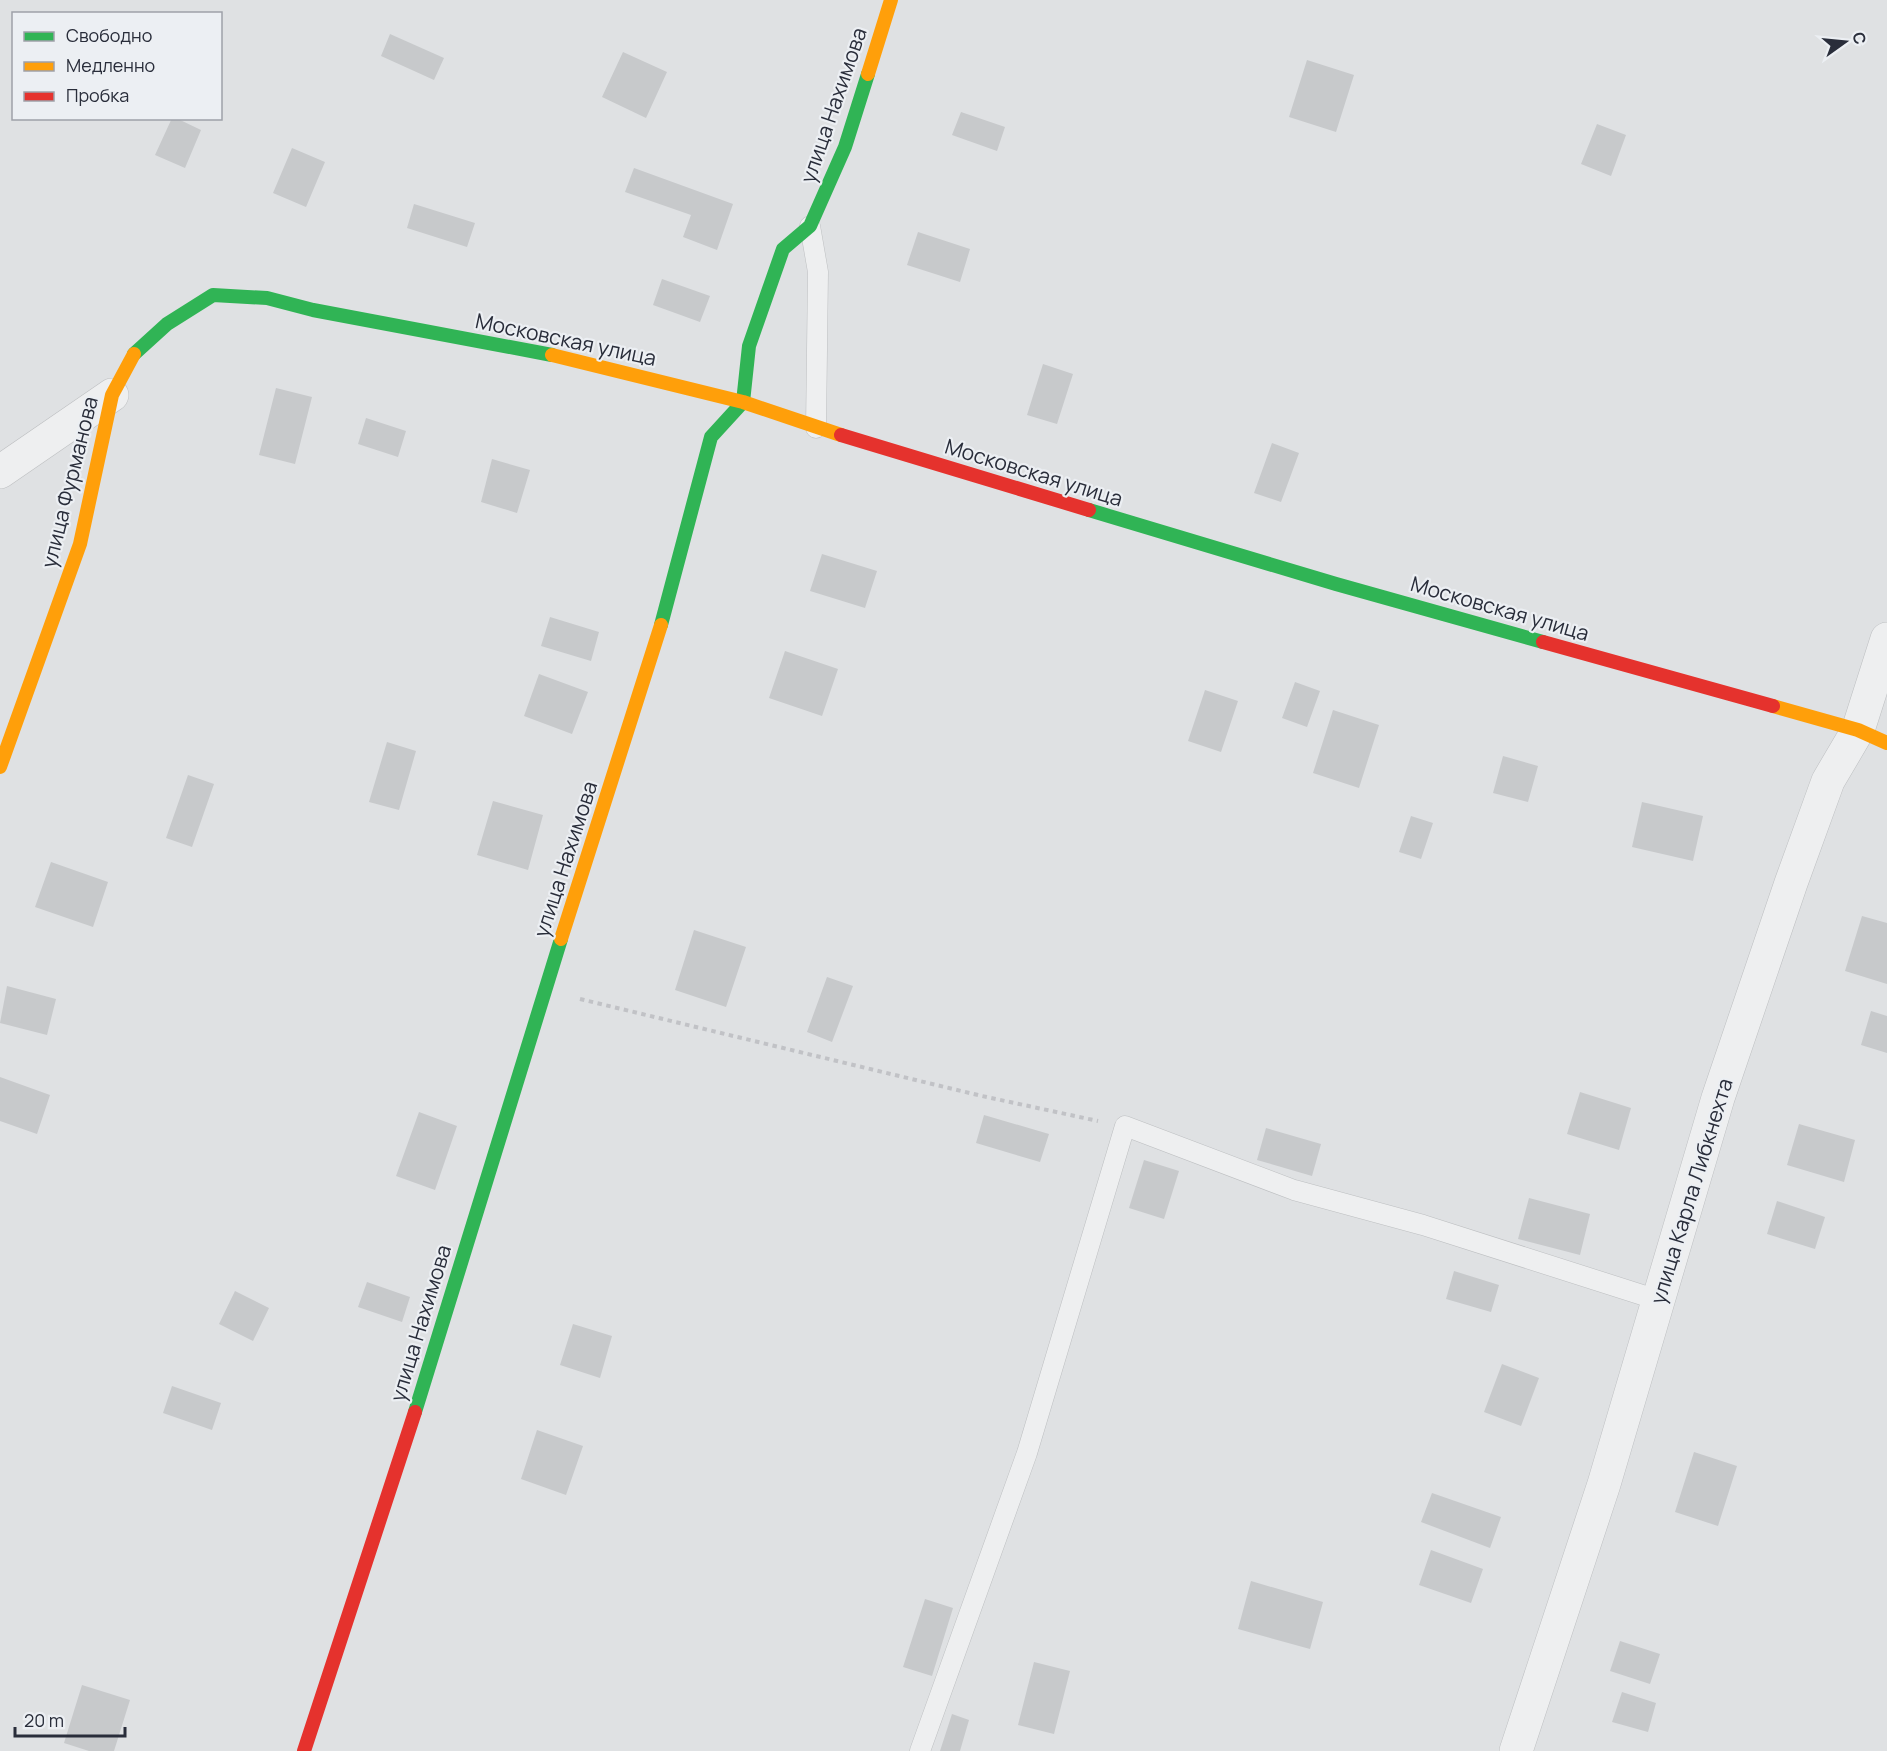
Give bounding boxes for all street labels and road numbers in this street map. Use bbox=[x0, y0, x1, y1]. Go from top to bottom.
street label: улица Нахимова bbox=[793, 24, 873, 186]
street label: Московская улица bbox=[473, 306, 659, 372]
street label: улица Фурманова bbox=[34, 393, 104, 571]
street label: Московская улица bbox=[942, 432, 1126, 512]
street label: Московская улица bbox=[1408, 569, 1592, 647]
street label: улица Нахимова bbox=[527, 777, 603, 941]
street label: улица Карла Либкнехта bbox=[1643, 1075, 1739, 1307]
street label: улица Нахимова bbox=[383, 1241, 457, 1405]

